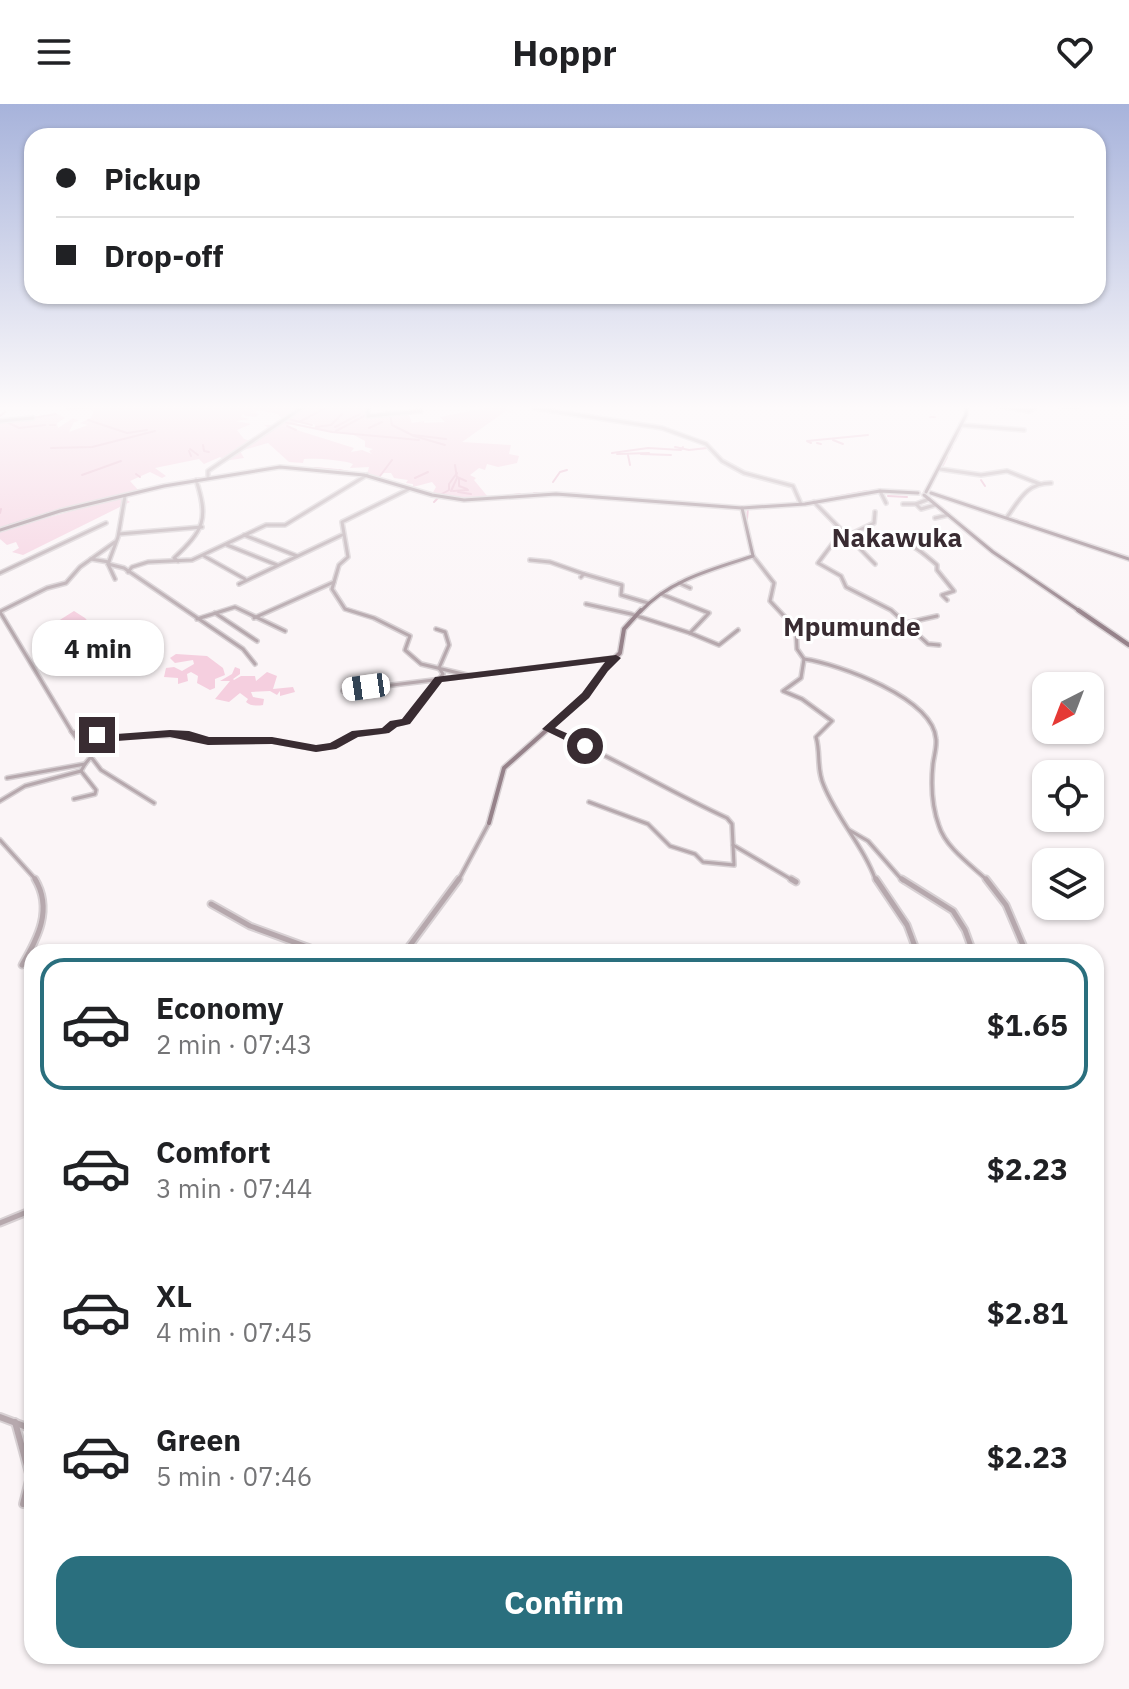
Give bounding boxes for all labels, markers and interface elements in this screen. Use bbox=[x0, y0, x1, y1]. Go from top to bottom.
text: Hoppr bbox=[512, 29, 617, 76]
icon: menu bbox=[32, 30, 76, 74]
icon: heart bbox=[1053, 30, 1097, 74]
text: Pickup bbox=[104, 159, 201, 198]
text: Drop-off bbox=[104, 236, 223, 275]
district label: Nakawuka bbox=[832, 520, 962, 554]
district label: Mpumunde bbox=[783, 609, 921, 643]
callout: 4 min bbox=[31, 619, 163, 675]
text: 4 min bbox=[64, 631, 132, 665]
car bbox=[341, 672, 391, 702]
north arrow bbox=[1032, 672, 1104, 744]
map controls bbox=[1032, 672, 1104, 920]
route end bbox=[79, 717, 115, 753]
route start bbox=[567, 728, 603, 764]
button: locate bbox=[1032, 760, 1104, 832]
button: layers bbox=[1032, 848, 1104, 920]
icon: car bbox=[60, 988, 132, 1060]
text: Economy bbox=[156, 988, 284, 1027]
text: $1.65 bbox=[987, 1005, 1068, 1044]
text: 2 min · 07:43 bbox=[156, 1027, 312, 1061]
icon: car bbox=[60, 1132, 132, 1204]
text: Comfort bbox=[156, 1132, 271, 1171]
text: $2.23 bbox=[987, 1149, 1068, 1188]
text: 3 min · 07:44 bbox=[156, 1171, 312, 1205]
icon: car bbox=[60, 1276, 132, 1348]
text: XL bbox=[156, 1276, 192, 1315]
text: $2.81 bbox=[987, 1293, 1068, 1332]
text: 4 min · 07:45 bbox=[156, 1315, 312, 1349]
icon: car bbox=[60, 1420, 132, 1492]
text: Green bbox=[156, 1420, 241, 1459]
text: $2.23 bbox=[987, 1437, 1068, 1476]
text: 5 min · 07:46 bbox=[156, 1459, 312, 1493]
button: Confirm bbox=[56, 1556, 1072, 1648]

